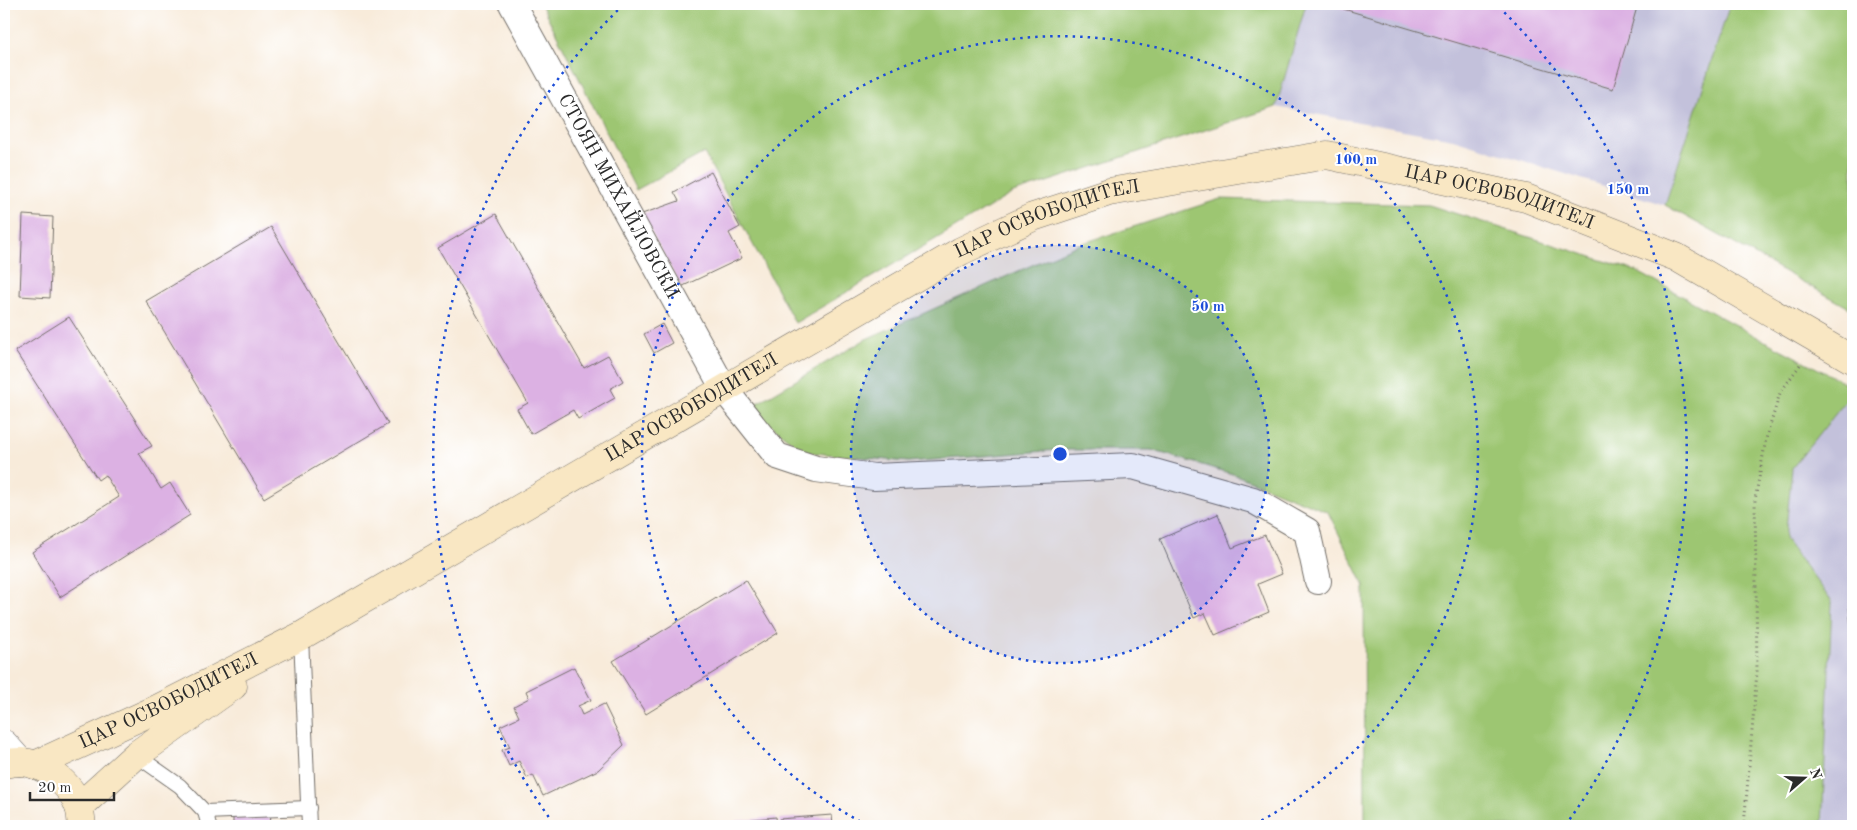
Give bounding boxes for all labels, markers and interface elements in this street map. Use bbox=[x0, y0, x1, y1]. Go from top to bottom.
street label: СТОЯН МИХАЙЛОВСКИ bbox=[554, 91, 682, 302]
text: 100 m bbox=[1335, 153, 1377, 168]
street label: ЦАР ОСВОБОДИТЕЛ bbox=[1402, 162, 1597, 233]
street label: ЦАР ОСВОБОДИТЕЛ bbox=[951, 177, 1141, 262]
text: 150 m bbox=[1607, 183, 1649, 198]
text: 50 m bbox=[1191, 300, 1225, 315]
street label: ЦАР ОСВОБОДИТЕЛ bbox=[602, 350, 781, 466]
centre of rings bbox=[1051, 445, 1069, 463]
street label: ЦАР ОСВОБОДИТЕЛ bbox=[76, 650, 261, 753]
north arrow bbox=[1780, 752, 1830, 802]
text: N bbox=[1807, 766, 1824, 782]
scale bar bbox=[30, 770, 114, 802]
text: 20 m bbox=[38, 781, 72, 796]

